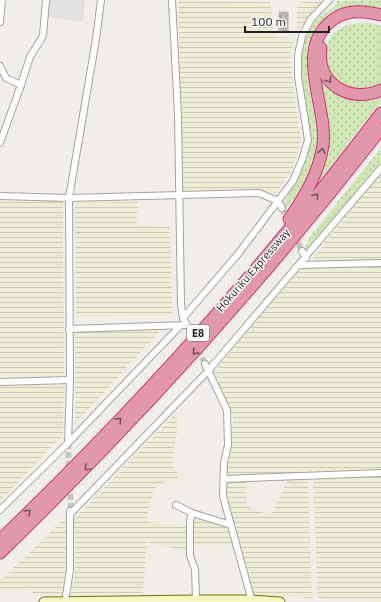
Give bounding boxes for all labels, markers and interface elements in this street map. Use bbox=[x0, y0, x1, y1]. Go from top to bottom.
scale bar bbox=[245, 8, 329, 34]
text: 100 m bbox=[251, 14, 286, 29]
one-way arrow bbox=[325, 76, 332, 83]
one-way arrow bbox=[317, 148, 325, 154]
one-way arrow bbox=[311, 193, 318, 200]
street label: Hokuriku Expressway bbox=[213, 225, 293, 315]
road number: E8 bbox=[187, 325, 209, 341]
one-way arrow bbox=[192, 347, 199, 355]
one-way arrow bbox=[114, 417, 122, 425]
one-way arrow bbox=[84, 463, 91, 471]
one-way arrow bbox=[23, 510, 31, 517]

